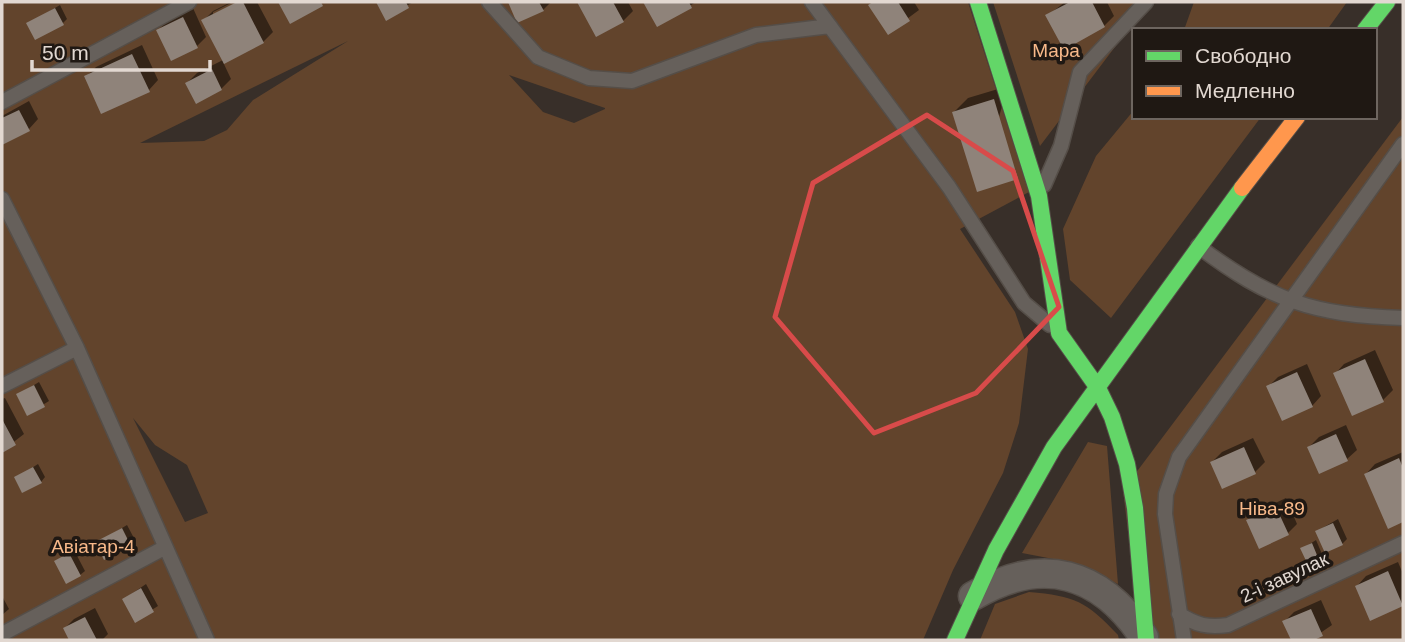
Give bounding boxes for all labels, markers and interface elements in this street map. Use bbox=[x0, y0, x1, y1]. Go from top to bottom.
scale bar bbox=[32, 28, 210, 72]
legend bbox=[1132, 28, 1377, 119]
park label: Мара bbox=[1032, 40, 1080, 61]
text: 50 m bbox=[42, 41, 89, 64]
text: Свободно bbox=[1195, 44, 1292, 67]
text: Медленно bbox=[1195, 79, 1295, 102]
park label: Ніва-89 bbox=[1239, 498, 1305, 519]
park label: Авіатар-4 bbox=[51, 536, 135, 557]
street label: 2-і завулак bbox=[1237, 548, 1332, 607]

